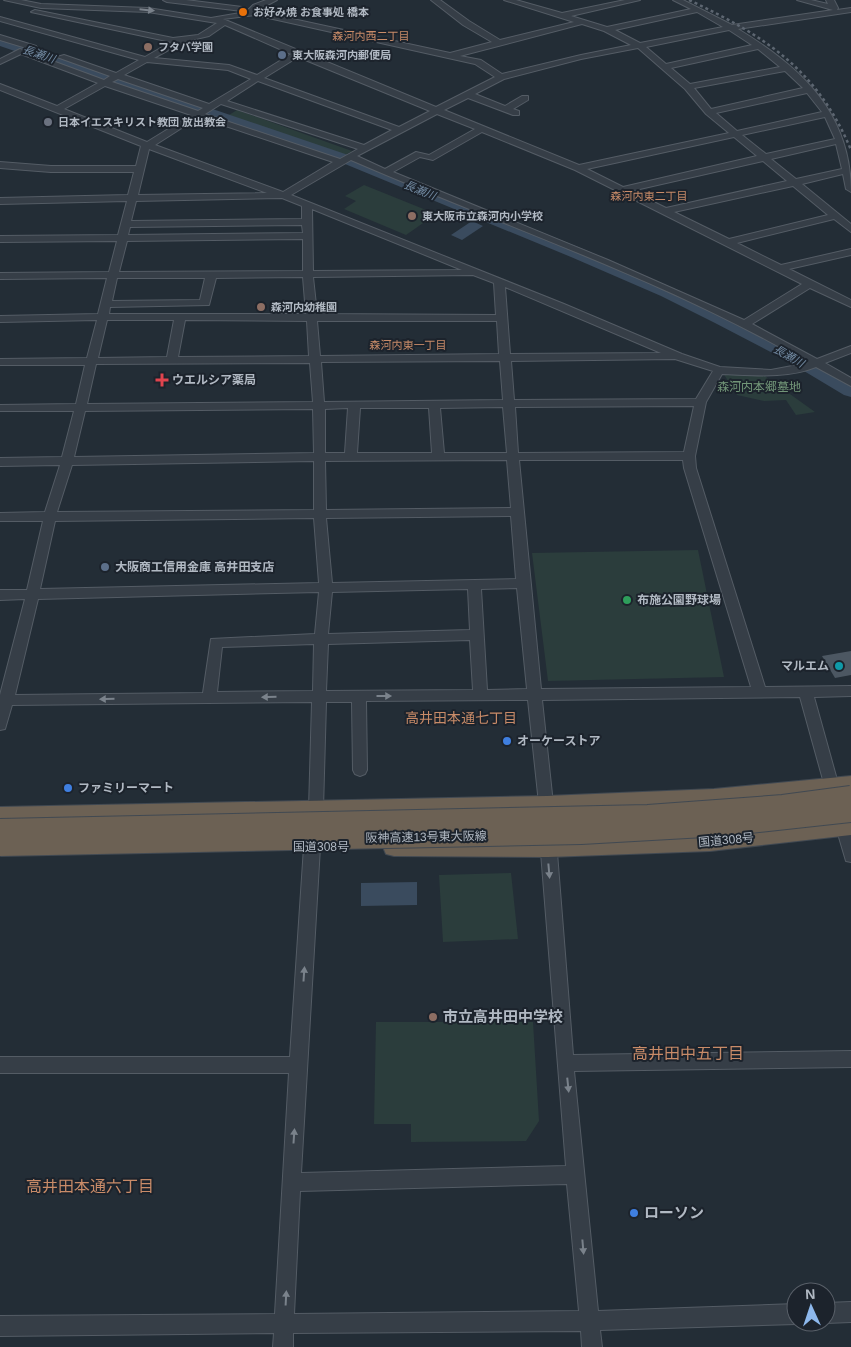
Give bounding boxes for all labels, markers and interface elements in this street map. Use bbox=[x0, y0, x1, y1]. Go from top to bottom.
one-way arrow bbox=[140, 6, 156, 14]
marker: お好み焼 お食事処 橋本 bbox=[237, 6, 249, 18]
place label: お好み焼 お食事処 橋本 bbox=[253, 6, 369, 18]
district label: 森河内西二丁目 bbox=[333, 30, 410, 42]
marker: フタバ学園 bbox=[142, 41, 154, 53]
place label: フタバ学園 bbox=[158, 41, 213, 53]
water label: 長瀬川 bbox=[21, 43, 57, 65]
marker: 東大阪森河内郵便局 bbox=[276, 49, 288, 61]
place label: 東大阪森河内郵便局 bbox=[292, 49, 391, 61]
marker: 日本イエスキリスト教団 放出教会 bbox=[42, 116, 54, 128]
place label: 日本イエスキリスト教団 放出教会 bbox=[58, 116, 226, 128]
water label: 長瀬川 bbox=[402, 178, 438, 202]
district label: 森河内東二丁目 bbox=[611, 190, 688, 202]
marker: 東大阪市立森河内小学校 bbox=[406, 210, 418, 222]
place label: 東大阪市立森河内小学校 bbox=[422, 210, 543, 222]
marker: 森河内幼稚園 bbox=[255, 301, 267, 313]
place label: 森河内幼稚園 bbox=[271, 301, 337, 313]
district label: 森河内東一丁目 bbox=[370, 339, 447, 351]
water label: 長瀬川 bbox=[772, 343, 807, 370]
place label: ウエルシア薬局 bbox=[172, 373, 256, 387]
marker: ウエルシア薬局 bbox=[156, 374, 168, 386]
park label: 森河内本郷墓地 bbox=[717, 380, 801, 394]
place label: 大阪商工信用金庫 高井田支店 bbox=[115, 560, 274, 574]
marker: 大阪商工信用金庫 高井田支店 bbox=[99, 561, 111, 573]
place label: 布施公園野球場 bbox=[637, 593, 721, 607]
marker: 布施公園野球場 bbox=[621, 594, 633, 606]
place label: マルエム bbox=[781, 659, 829, 673]
marker: マルエム bbox=[833, 660, 845, 672]
one-way arrow bbox=[377, 692, 393, 700]
one-way arrow bbox=[261, 693, 277, 701]
one-way arrow bbox=[99, 695, 115, 703]
district label: 高井田本通七丁目 bbox=[405, 710, 517, 726]
place label: オーケーストア bbox=[517, 734, 600, 748]
marker: オーケーストア bbox=[501, 735, 513, 747]
place label: ファミリーマート bbox=[78, 781, 174, 795]
marker: ファミリーマート bbox=[62, 782, 74, 794]
street label: 阪神高速13号東大阪線 bbox=[365, 829, 487, 845]
street label: 国道308号 bbox=[697, 831, 755, 849]
street label: 国道308号 bbox=[293, 840, 349, 854]
one-way arrow bbox=[546, 864, 554, 880]
one-way arrow bbox=[301, 966, 309, 982]
place label: 市立高井田中学校 bbox=[443, 1008, 563, 1025]
marker: 市立高井田中学校 bbox=[427, 1011, 439, 1023]
district label: 高井田中五丁目 bbox=[632, 1045, 744, 1062]
one-way arrow bbox=[564, 1078, 572, 1094]
one-way arrow bbox=[291, 1128, 299, 1144]
district label: 高井田本通六丁目 bbox=[26, 1178, 154, 1195]
place label: ローソン bbox=[644, 1204, 704, 1221]
marker: ローソン bbox=[628, 1207, 640, 1219]
one-way arrow bbox=[579, 1239, 587, 1255]
north arrow bbox=[786, 1282, 836, 1332]
text: N bbox=[805, 1286, 816, 1302]
one-way arrow bbox=[282, 1290, 290, 1306]

